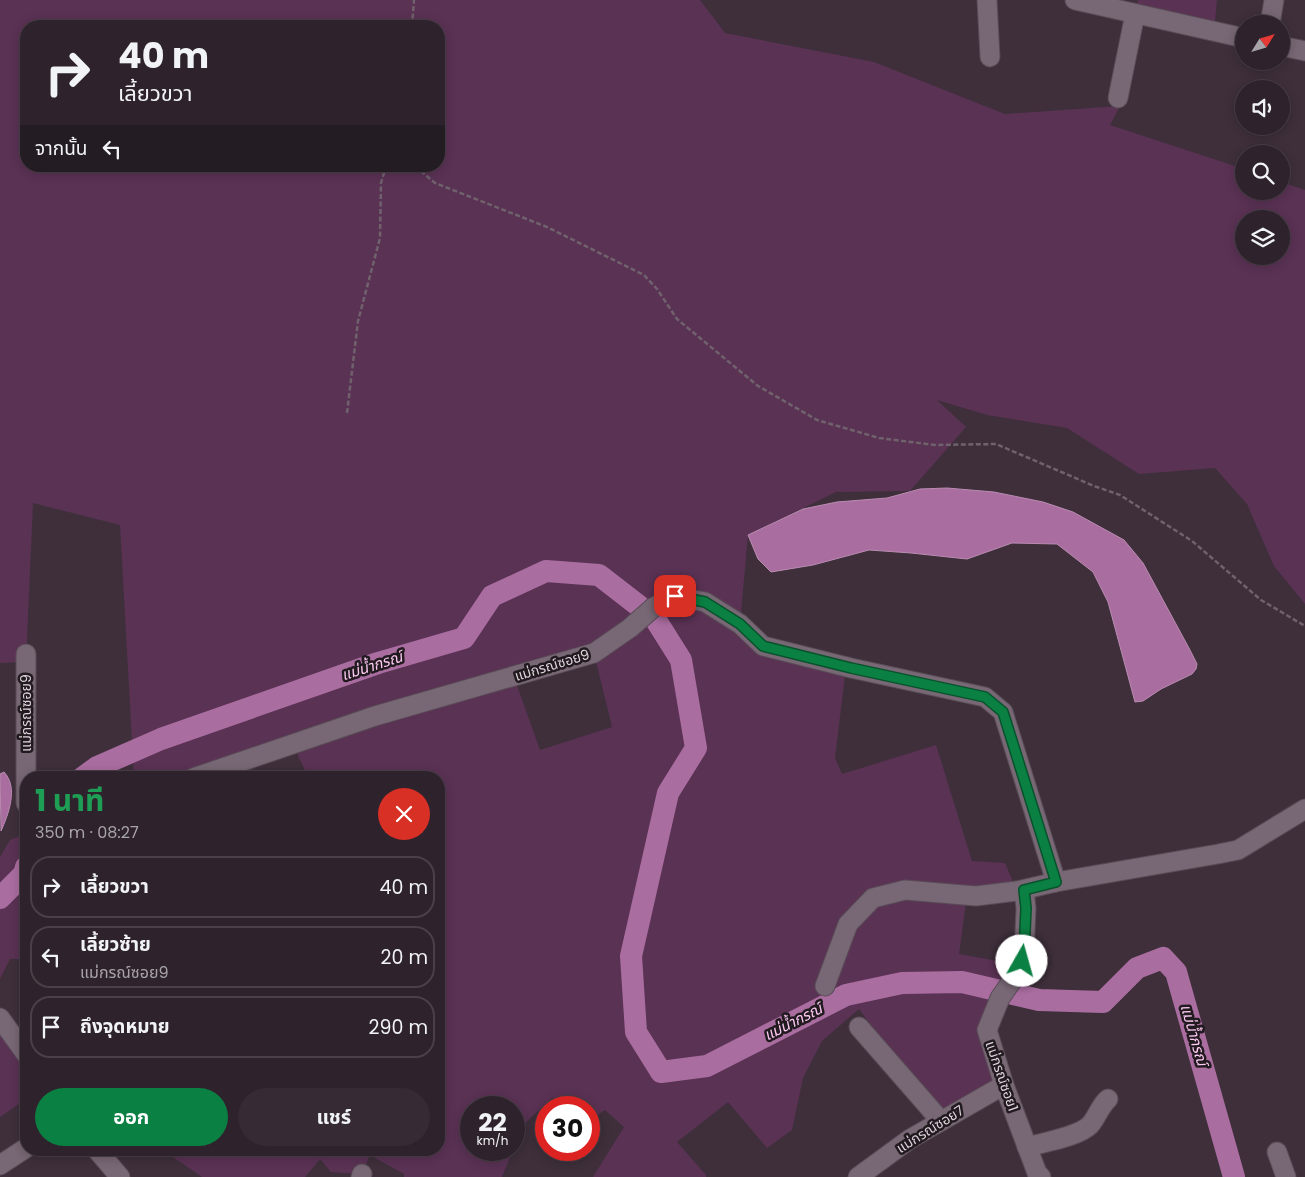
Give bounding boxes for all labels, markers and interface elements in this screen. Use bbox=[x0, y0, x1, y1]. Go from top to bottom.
north arrow bbox=[1235, 15, 1290, 70]
map controls bbox=[1235, 15, 1290, 265]
text: 40 m bbox=[118, 31, 209, 80]
icon: right bbox=[35, 40, 100, 105]
text: เลี้ยวขวา bbox=[118, 78, 193, 109]
button: sound bbox=[1235, 80, 1290, 135]
text: จากนั้น bbox=[35, 135, 88, 162]
icon: left bbox=[98, 135, 126, 163]
button: search bbox=[1235, 145, 1290, 200]
button: layers bbox=[1235, 210, 1290, 265]
pin bbox=[654, 575, 696, 617]
icon: arrive bbox=[661, 582, 689, 610]
street label: แม่กรณ์ซอย9 bbox=[512, 644, 592, 686]
water label: แม่น้ำกรณ์ bbox=[339, 645, 408, 685]
street label: แม่กรณ์ซอย9 bbox=[16, 674, 36, 752]
text: 1 นาที bbox=[35, 779, 104, 822]
button: close bbox=[378, 788, 430, 840]
text: 350 m · 08:27 bbox=[35, 821, 139, 844]
icon: right bbox=[37, 873, 65, 901]
text: เลี้ยวขวา bbox=[80, 873, 149, 900]
text: 40 m bbox=[379, 874, 428, 901]
text: เลี้ยวซ้าย bbox=[80, 931, 151, 958]
position arrow bbox=[995, 934, 1047, 986]
icon: left bbox=[37, 943, 65, 971]
text: 20 m bbox=[380, 944, 428, 971]
text: แม่กรณ์ซอย9 bbox=[80, 961, 169, 984]
water label: แม่น้ำกรณ์ bbox=[760, 997, 828, 1045]
water label: แม่น้ำกรณ์ bbox=[1176, 1002, 1214, 1071]
icon: arrive bbox=[37, 1013, 65, 1041]
text: ถึงจุดหมาย bbox=[80, 1013, 170, 1040]
text: 290 m bbox=[369, 1014, 428, 1041]
street label: แม่กรณ์ซอย1 bbox=[981, 1038, 1023, 1114]
button: ออก bbox=[35, 1088, 228, 1146]
button: แชร์ bbox=[238, 1088, 430, 1146]
speed limit sign: 30 bbox=[535, 1096, 600, 1161]
street label: แม่กรณ์ซอย7 bbox=[892, 1100, 968, 1158]
text: 22 bbox=[478, 1105, 507, 1140]
text: km/h bbox=[477, 1132, 508, 1149]

